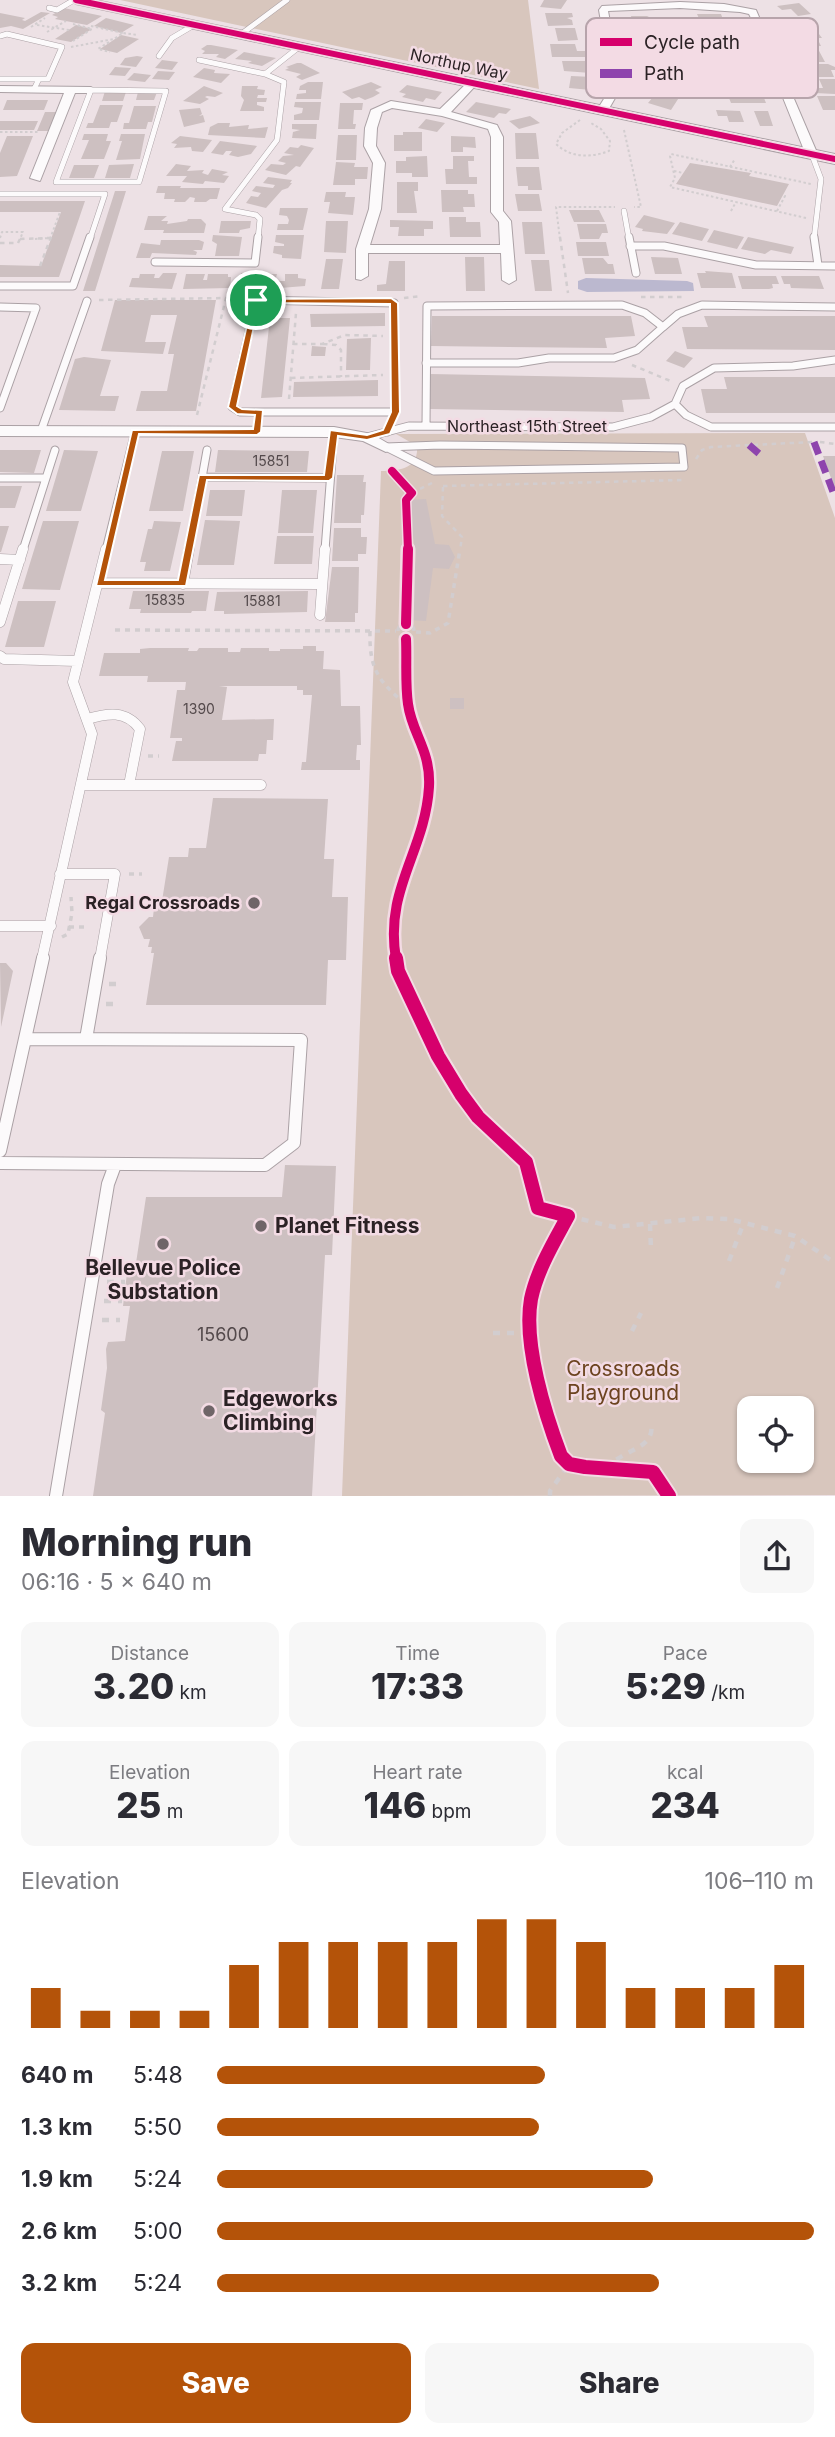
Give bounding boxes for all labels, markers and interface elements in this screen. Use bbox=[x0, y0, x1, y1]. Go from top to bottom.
legend bbox=[586, 18, 818, 98]
text: Cycle path bbox=[644, 31, 740, 54]
street label: Northup Way bbox=[408, 44, 510, 84]
text: Path bbox=[644, 62, 684, 85]
pin bbox=[226, 270, 286, 330]
icon: arrive bbox=[237, 281, 275, 319]
street label: Northeast 15th Street bbox=[447, 416, 607, 436]
house number: 15851 bbox=[252, 452, 290, 469]
house number: 15835 bbox=[145, 591, 185, 608]
house number: 15881 bbox=[243, 592, 281, 609]
house number: 1390 bbox=[183, 700, 215, 717]
place label: Regal Crossroads bbox=[85, 892, 240, 913]
marker: Regal Crossroads bbox=[246, 895, 262, 911]
place label: Planet Fitness bbox=[275, 1213, 420, 1238]
marker: Planet Fitness bbox=[253, 1218, 269, 1234]
marker: Bellevue Police Substation bbox=[155, 1236, 171, 1252]
place label: Bellevue Police Substation bbox=[85, 1255, 241, 1304]
house number: 15600 bbox=[197, 1324, 249, 1345]
park label: Crossroads Playground bbox=[566, 1356, 680, 1405]
place label: Edgeworks Climbing bbox=[223, 1386, 338, 1435]
map controls bbox=[737, 1396, 814, 1473]
button: locate bbox=[737, 1396, 814, 1473]
marker: Edgeworks Climbing bbox=[201, 1403, 217, 1419]
text: Morning run bbox=[21, 1519, 252, 1565]
button: share bbox=[740, 1519, 814, 1593]
text: 06:16 · 5 × 640 m bbox=[21, 1568, 212, 1596]
text: Distance bbox=[111, 1642, 189, 1665]
text: Time bbox=[395, 1642, 440, 1665]
text: Pace bbox=[663, 1642, 708, 1665]
text: 3.20 bbox=[93, 1665, 174, 1707]
text: 17:33 bbox=[371, 1665, 464, 1707]
text: 5:29 bbox=[625, 1665, 706, 1707]
text: km bbox=[174, 1681, 207, 1704]
text: /km bbox=[706, 1681, 745, 1704]
text: Elevation bbox=[109, 1761, 191, 1784]
text: Heart rate bbox=[372, 1761, 462, 1784]
text: kcal bbox=[667, 1761, 703, 1784]
text: 25 bbox=[116, 1784, 161, 1826]
text: 146 bbox=[364, 1784, 426, 1826]
text: 234 bbox=[650, 1784, 720, 1826]
text: m bbox=[161, 1800, 183, 1823]
text: bpm bbox=[426, 1800, 471, 1823]
text: Elevation bbox=[21, 1867, 120, 1895]
text: 106–110 m bbox=[705, 1867, 814, 1895]
text: 640 m bbox=[21, 2061, 93, 2089]
text: 5:48 bbox=[133, 2061, 183, 2089]
text: 1.3 km bbox=[21, 2113, 93, 2141]
text: 5:50 bbox=[133, 2113, 182, 2141]
text: 1.9 km bbox=[21, 2165, 93, 2193]
text: 5:24 bbox=[133, 2165, 182, 2193]
text: 2.6 km bbox=[21, 2217, 97, 2245]
text: 5:00 bbox=[133, 2217, 183, 2245]
text: 3.2 km bbox=[21, 2269, 97, 2297]
text: 5:24 bbox=[133, 2269, 182, 2297]
button: Save bbox=[21, 2343, 411, 2423]
button: Share bbox=[425, 2343, 814, 2423]

